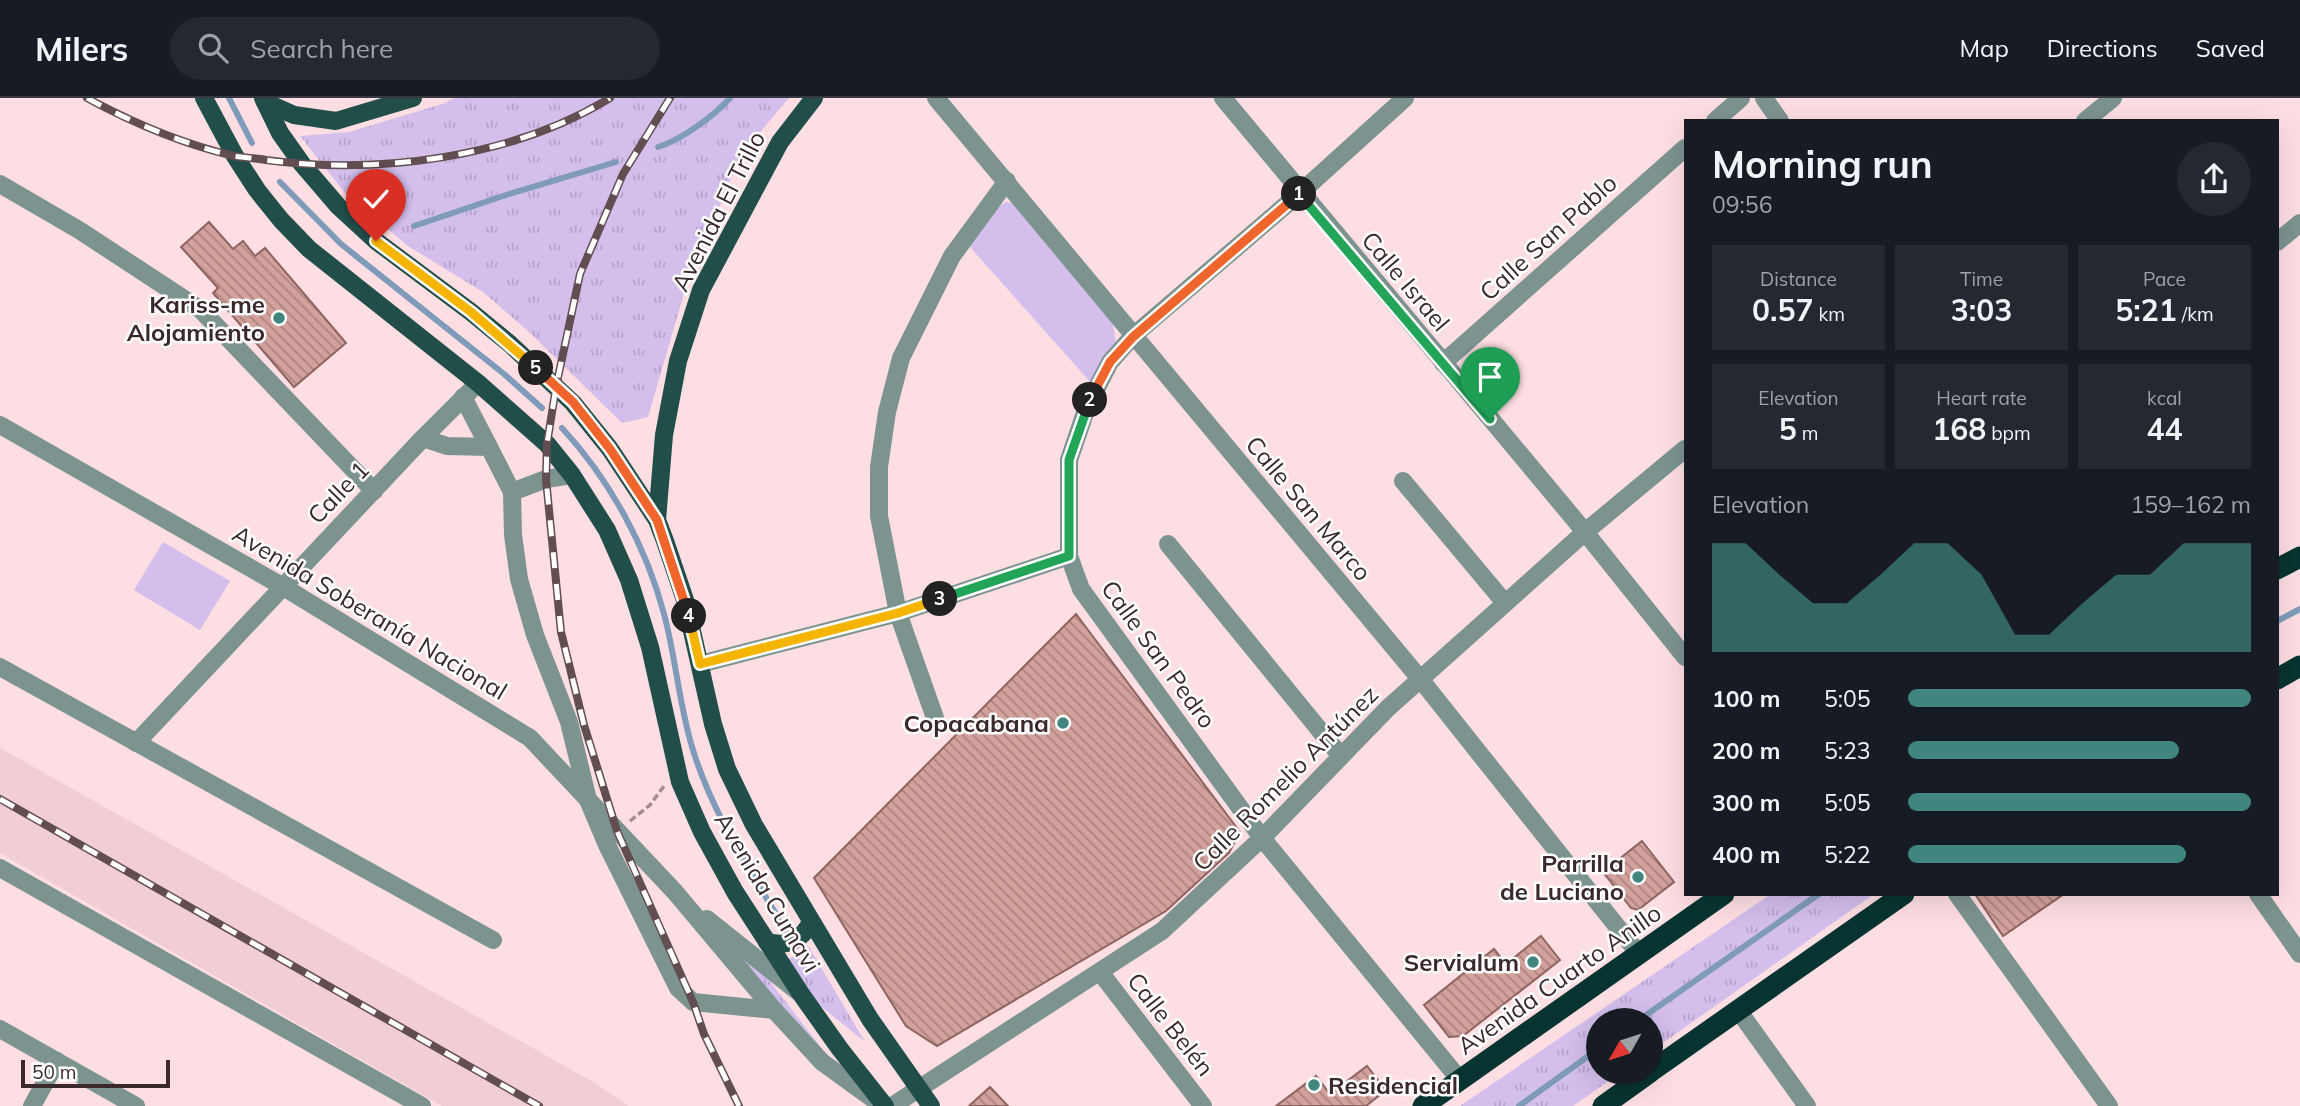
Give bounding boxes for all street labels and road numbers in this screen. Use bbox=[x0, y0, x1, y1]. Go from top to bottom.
street label: Avenida El Trillo bbox=[665, 126, 771, 296]
street label: Calle San Pablo bbox=[1473, 168, 1623, 306]
street label: Calle Israel bbox=[1356, 225, 1456, 337]
street label: Calle San Marco bbox=[1240, 430, 1378, 586]
street label: Calle 1 bbox=[301, 454, 375, 530]
street label: Avenida Soberanía Nacional bbox=[227, 518, 513, 706]
street label: Calle San Pedro bbox=[1095, 574, 1223, 734]
street label: Calle Romelio Antúnez bbox=[1186, 679, 1384, 877]
street label: Avenida Cumavi bbox=[708, 807, 828, 977]
street label: Avenida Cuarto Anillo bbox=[1451, 897, 1667, 1061]
street label: Calle Belén bbox=[1121, 966, 1221, 1082]

